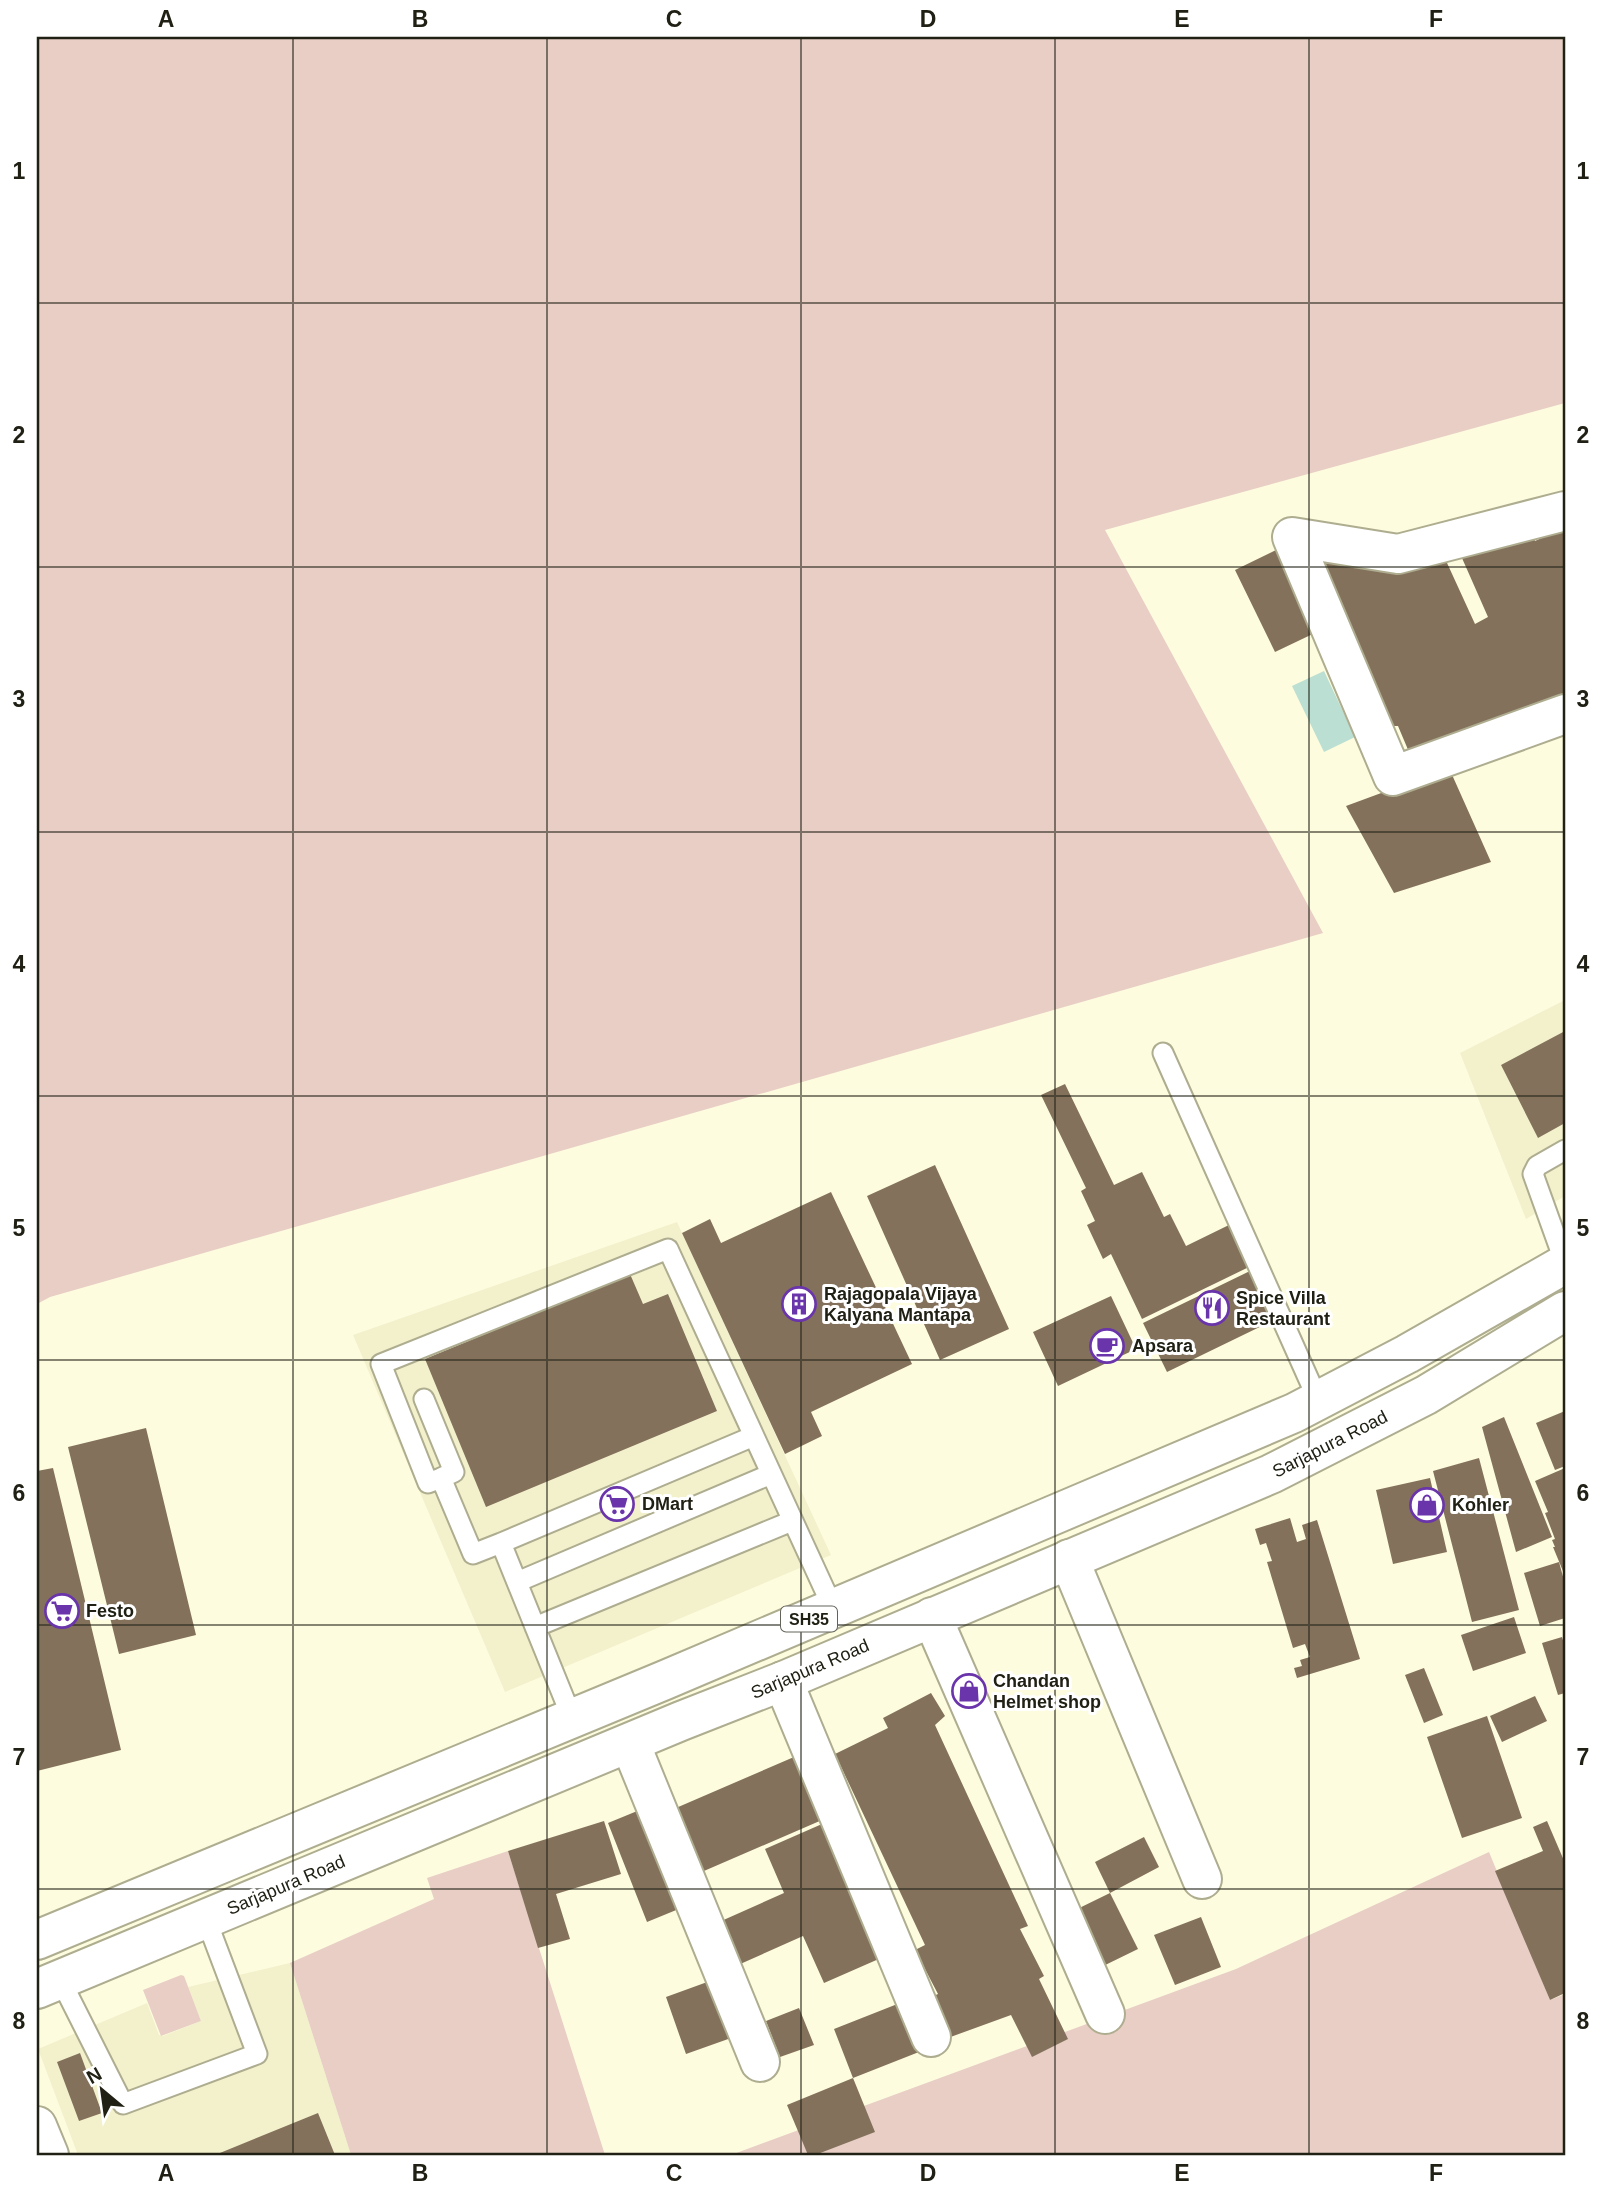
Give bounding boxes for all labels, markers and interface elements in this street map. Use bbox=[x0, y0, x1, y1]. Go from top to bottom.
text: A bbox=[158, 6, 174, 32]
text: B bbox=[412, 6, 428, 32]
text: C bbox=[666, 6, 682, 32]
text: D bbox=[920, 6, 936, 32]
text: E bbox=[1174, 6, 1190, 32]
text: F bbox=[1429, 6, 1443, 32]
text: 1 bbox=[13, 158, 26, 184]
text: 1 bbox=[1577, 158, 1590, 184]
text: 2 bbox=[13, 422, 25, 448]
text: 2 bbox=[1577, 422, 1589, 448]
text: 3 bbox=[13, 686, 25, 712]
text: 3 bbox=[1577, 686, 1589, 712]
text: 4 bbox=[13, 951, 26, 977]
text: 4 bbox=[1577, 951, 1590, 977]
text: 5 bbox=[13, 1215, 26, 1241]
text: 5 bbox=[1577, 1215, 1590, 1241]
place label: Rajagopala Vijaya Kalyana Mantapa bbox=[824, 1284, 978, 1325]
building icon: Rajagopala Vijaya Kalyana Mantapa bbox=[780, 1285, 818, 1323]
place label: Spice Villa Restaurant bbox=[1236, 1288, 1330, 1329]
restaurant icon: Spice Villa Restaurant bbox=[1193, 1289, 1231, 1327]
cafe icon: Apsara bbox=[1088, 1327, 1126, 1365]
place label: Apsara bbox=[1132, 1336, 1194, 1356]
street label: Sarjapura Road bbox=[1269, 1406, 1391, 1482]
text: 6 bbox=[13, 1480, 25, 1506]
text: 6 bbox=[1577, 1480, 1589, 1506]
supermarket icon: DMart bbox=[598, 1485, 636, 1523]
shop icon: Kohler bbox=[1408, 1486, 1446, 1524]
place label: DMart bbox=[642, 1494, 693, 1514]
place label: Kohler bbox=[1452, 1495, 1509, 1515]
supermarket icon: Festo bbox=[43, 1592, 81, 1630]
place label: Festo bbox=[86, 1601, 134, 1621]
road number: SH35 bbox=[781, 1606, 837, 1632]
street label: Sarjapura Road bbox=[748, 1635, 872, 1703]
place label: Chandan Helmet shop bbox=[993, 1671, 1101, 1712]
shop icon: Chandan Helmet shop bbox=[950, 1672, 988, 1710]
text: 7 bbox=[13, 1744, 25, 1770]
text: 7 bbox=[1577, 1744, 1589, 1770]
street label: Sarjapura Road bbox=[224, 1851, 348, 1919]
text: 8 bbox=[13, 2008, 26, 2034]
text: 8 bbox=[1577, 2008, 1590, 2034]
north arrow bbox=[66, 2056, 136, 2126]
text: N bbox=[83, 2063, 105, 2088]
text: A bbox=[158, 2160, 174, 2186]
text: B bbox=[412, 2160, 428, 2186]
text: C bbox=[666, 2160, 682, 2186]
text: D bbox=[920, 2160, 936, 2186]
text: E bbox=[1174, 2160, 1190, 2186]
text: F bbox=[1429, 2160, 1443, 2186]

